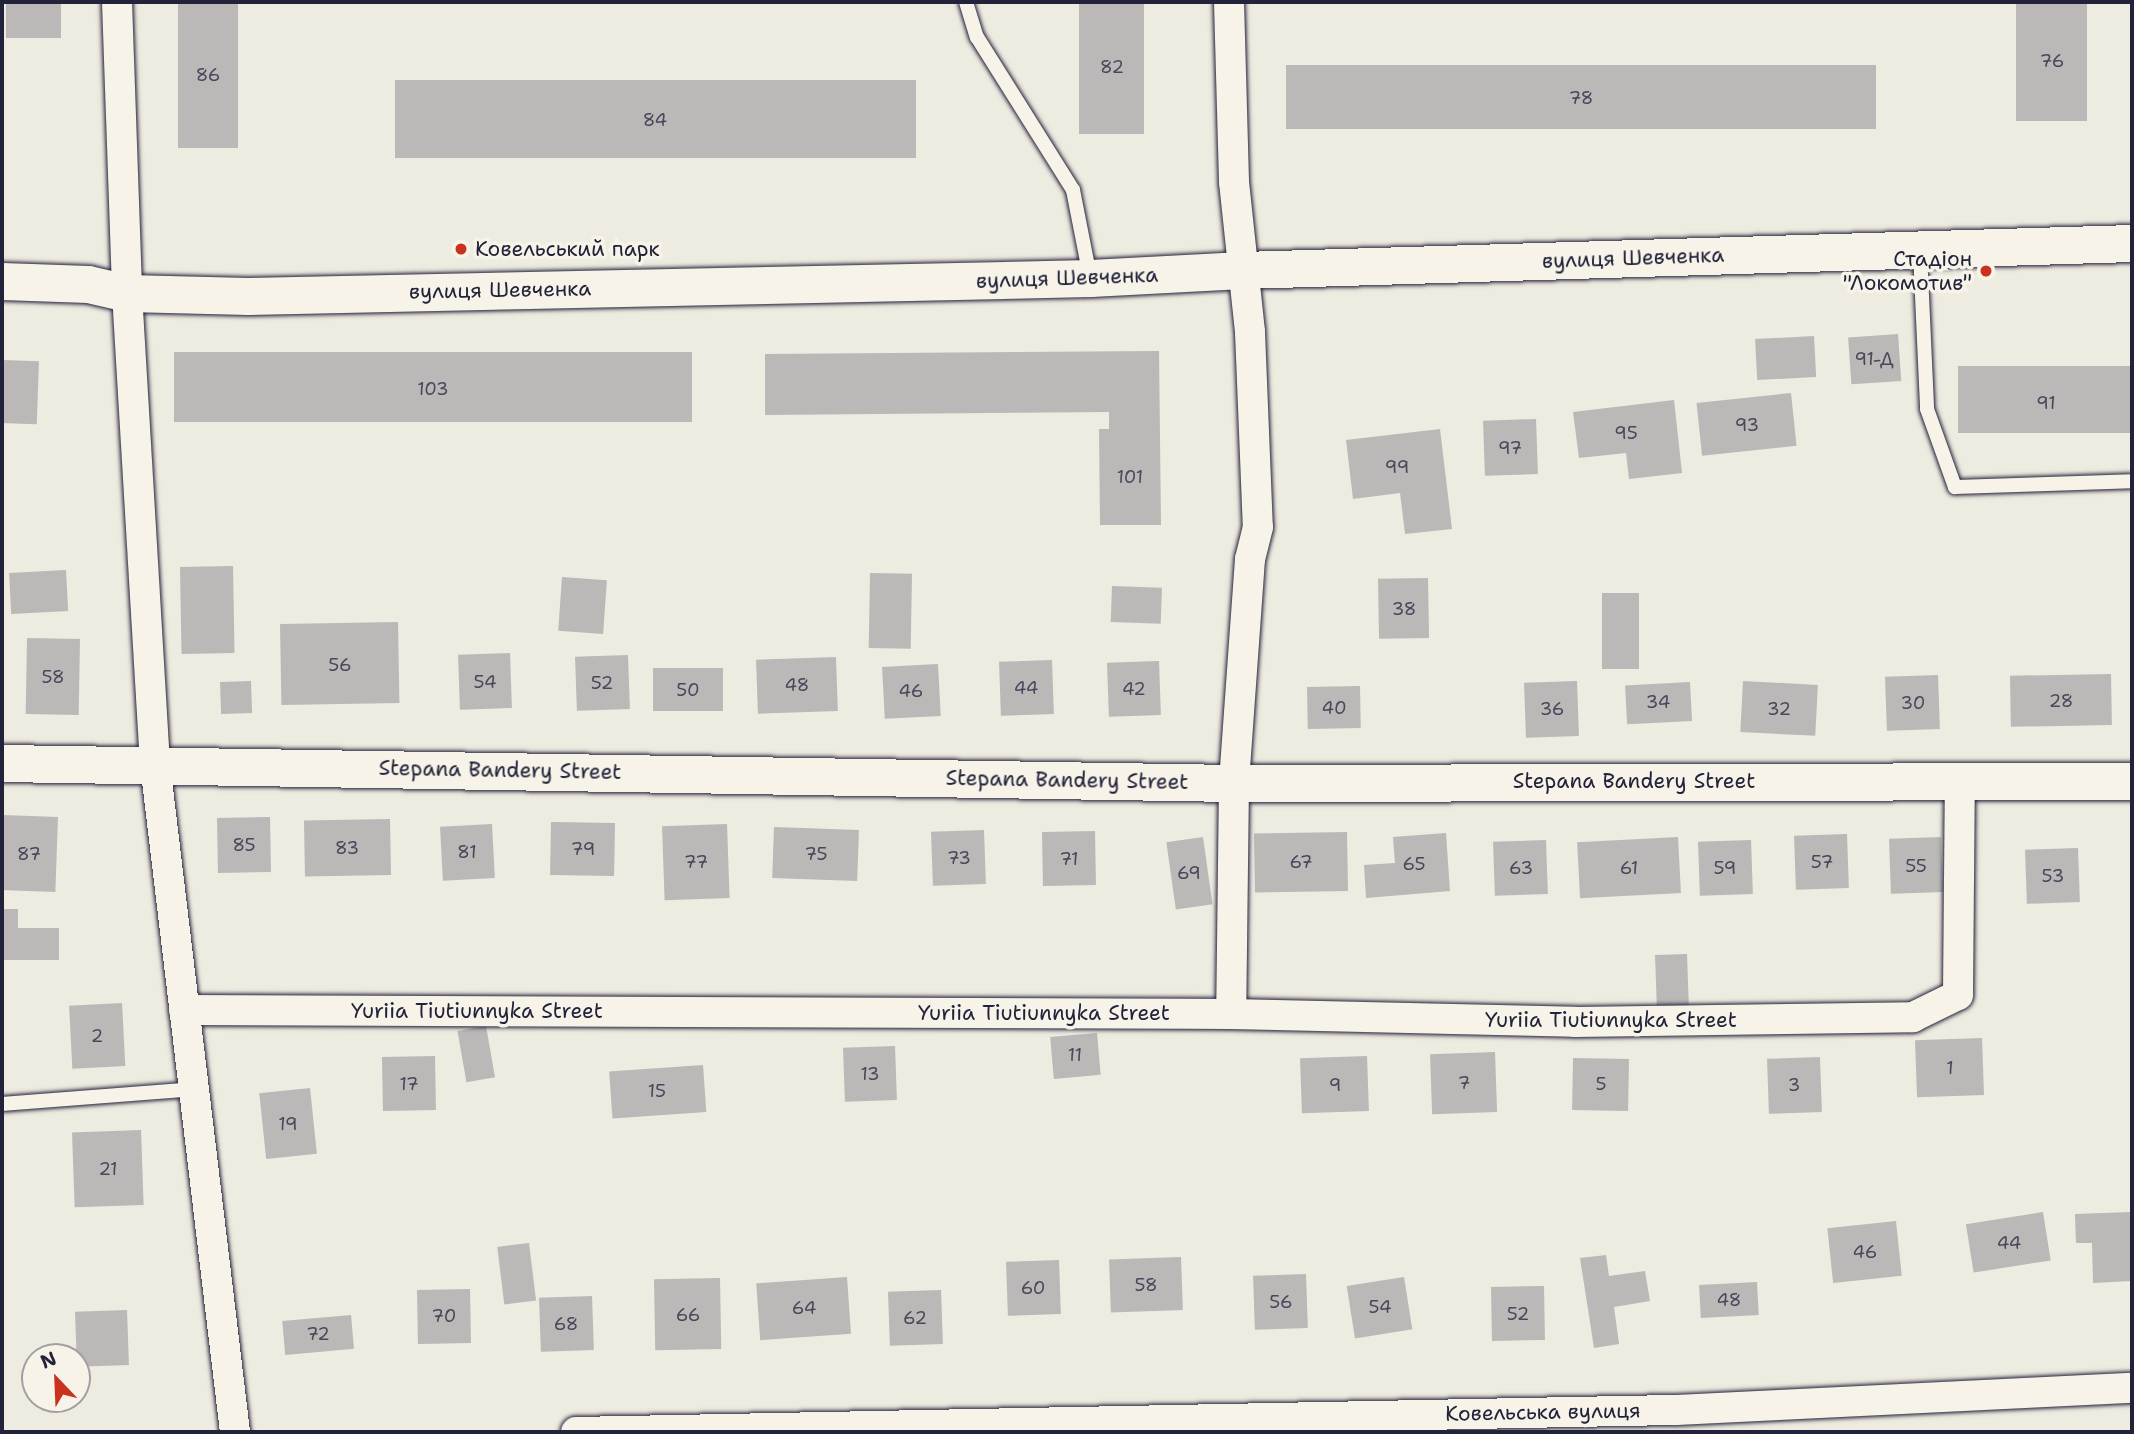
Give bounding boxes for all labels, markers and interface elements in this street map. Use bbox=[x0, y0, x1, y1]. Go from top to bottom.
house number: 76 bbox=[2040, 50, 2064, 72]
house number: 82 bbox=[1100, 56, 1124, 78]
house number: 86 bbox=[196, 64, 220, 86]
house number: 78 bbox=[1569, 87, 1593, 109]
house number: 84 bbox=[643, 109, 667, 131]
place label: Ковельський парк bbox=[475, 236, 660, 262]
marker: Ковельський парк bbox=[453, 241, 469, 257]
street label: вулиця Шевченка bbox=[1542, 242, 1724, 274]
place label: Стадіон "Локомотив" bbox=[1843, 246, 1972, 296]
street label: вулиця Шевченка bbox=[976, 262, 1158, 294]
marker: Стадіон "Локомотив" bbox=[1978, 263, 1994, 279]
street label: вулиця Шевченка bbox=[409, 276, 591, 304]
house number: 91-Д bbox=[1854, 348, 1894, 370]
house number: 103 bbox=[417, 378, 449, 400]
house number: 91 bbox=[2036, 392, 2056, 414]
house number: 93 bbox=[1735, 414, 1759, 436]
house number: 95 bbox=[1614, 422, 1638, 444]
house number: 97 bbox=[1498, 437, 1522, 459]
house number: 99 bbox=[1385, 456, 1409, 478]
house number: 101 bbox=[1117, 466, 1143, 488]
house number: 38 bbox=[1392, 598, 1416, 620]
house number: 56 bbox=[328, 654, 352, 676]
house number: 58 bbox=[41, 666, 65, 688]
house number: 54 bbox=[473, 671, 497, 693]
house number: 52 bbox=[591, 672, 613, 694]
house number: 48 bbox=[785, 674, 809, 696]
house number: 44 bbox=[1014, 677, 1038, 699]
house number: 42 bbox=[1122, 678, 1146, 700]
house number: 50 bbox=[676, 679, 700, 701]
house number: 46 bbox=[899, 680, 923, 702]
house number: 28 bbox=[2049, 690, 2073, 712]
house number: 34 bbox=[1646, 691, 1670, 713]
house number: 30 bbox=[1901, 692, 1925, 714]
house number: 40 bbox=[1321, 697, 1347, 719]
house number: 36 bbox=[1540, 698, 1564, 720]
house number: 32 bbox=[1767, 698, 1791, 720]
street label: Stepana Bandery Street bbox=[378, 755, 622, 785]
street label: Stepana Bandery Street bbox=[945, 765, 1189, 795]
street label: Stepana Bandery Street bbox=[1513, 768, 1755, 794]
house number: 85 bbox=[232, 834, 256, 856]
house number: 83 bbox=[335, 837, 359, 859]
house number: 79 bbox=[571, 838, 595, 860]
house number: 81 bbox=[457, 841, 477, 863]
house number: 87 bbox=[17, 843, 41, 865]
house number: 75 bbox=[805, 843, 827, 865]
house number: 73 bbox=[947, 847, 971, 869]
house number: 71 bbox=[1059, 848, 1079, 870]
house number: 77 bbox=[684, 851, 708, 873]
house number: 67 bbox=[1289, 851, 1313, 873]
house number: 57 bbox=[1811, 851, 1833, 873]
house number: 65 bbox=[1403, 853, 1425, 875]
house number: 55 bbox=[1905, 855, 1927, 877]
house number: 63 bbox=[1509, 857, 1533, 879]
house number: 61 bbox=[1620, 857, 1638, 879]
house number: 59 bbox=[1714, 857, 1736, 879]
house number: 69 bbox=[1177, 862, 1201, 884]
house number: 53 bbox=[2042, 865, 2064, 887]
street label: Yuriia Tiutiunnyka Street bbox=[351, 998, 603, 1024]
street label: Yuriia Tiutiunnyka Street bbox=[918, 1000, 1170, 1026]
street label: Yuriia Tiutiunnyka Street bbox=[1485, 1007, 1737, 1033]
house number: 2 bbox=[91, 1025, 103, 1047]
house number: 11 bbox=[1068, 1044, 1082, 1066]
house number: 1 bbox=[1946, 1057, 1954, 1079]
house number: 13 bbox=[860, 1063, 880, 1085]
house number: 7 bbox=[1458, 1072, 1470, 1094]
house number: 17 bbox=[399, 1073, 419, 1095]
house number: 5 bbox=[1595, 1073, 1607, 1095]
house number: 9 bbox=[1329, 1074, 1341, 1096]
house number: 3 bbox=[1788, 1074, 1800, 1096]
house number: 15 bbox=[648, 1080, 666, 1102]
house number: 19 bbox=[278, 1113, 298, 1135]
house number: 21 bbox=[98, 1158, 118, 1180]
house number: 44 bbox=[1997, 1232, 2021, 1254]
house number: 46 bbox=[1853, 1241, 1877, 1263]
house number: 58 bbox=[1134, 1274, 1158, 1296]
house number: 60 bbox=[1021, 1277, 1045, 1299]
house number: 48 bbox=[1717, 1289, 1741, 1311]
house number: 56 bbox=[1269, 1291, 1293, 1313]
house number: 54 bbox=[1368, 1296, 1392, 1318]
house number: 64 bbox=[792, 1297, 816, 1319]
house number: 52 bbox=[1507, 1303, 1529, 1325]
house number: 66 bbox=[676, 1304, 700, 1326]
house number: 70 bbox=[432, 1305, 456, 1327]
house number: 62 bbox=[903, 1307, 927, 1329]
house number: 68 bbox=[554, 1313, 578, 1335]
house number: 72 bbox=[306, 1323, 330, 1345]
north arrow bbox=[21, 1343, 91, 1413]
text: N bbox=[37, 1346, 60, 1374]
street label: Ковельська вулиця bbox=[1445, 1398, 1641, 1426]

